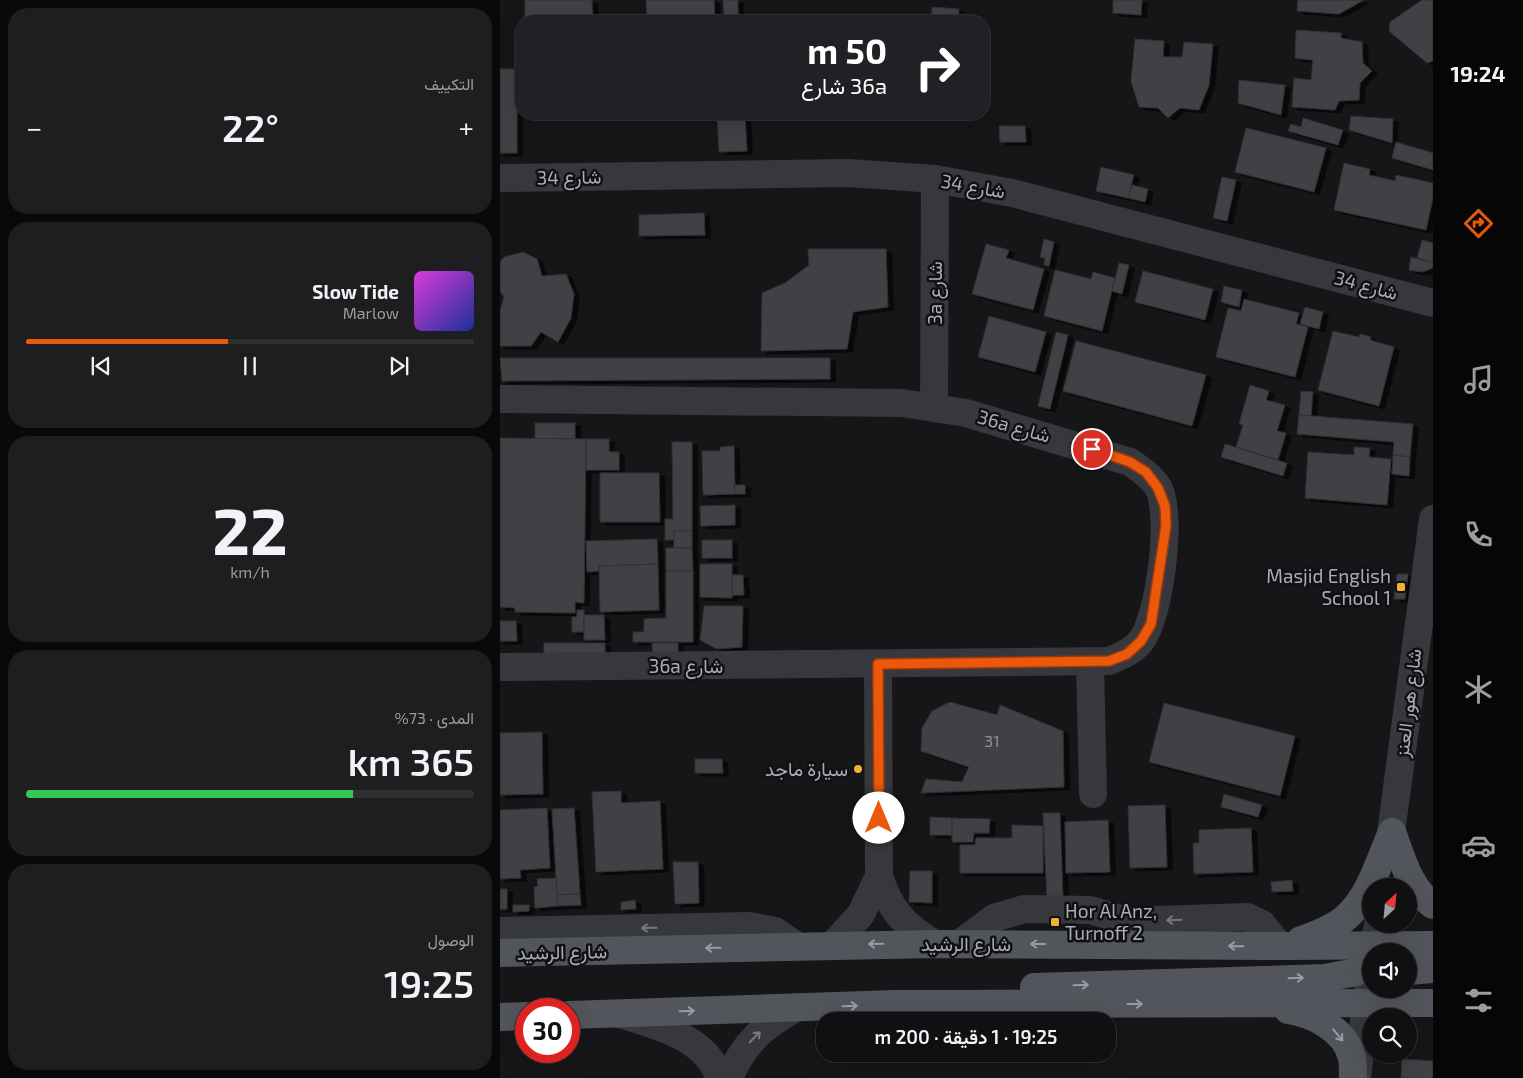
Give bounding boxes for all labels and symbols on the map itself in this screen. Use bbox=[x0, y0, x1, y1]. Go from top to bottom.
street label: شارع 34 bbox=[536, 164, 602, 191]
street label: شارع 34 bbox=[939, 169, 1007, 204]
street label: 3a شارع bbox=[923, 261, 948, 325]
street label: شارع 34 bbox=[1331, 265, 1400, 306]
street label: 36a شارع bbox=[975, 404, 1053, 449]
pin bbox=[1071, 428, 1113, 470]
place label: Masjid English School 1 bbox=[1266, 564, 1391, 609]
marker: Masjid English School 1 bbox=[1395, 581, 1407, 593]
street label: شارع هور العنز bbox=[1389, 647, 1428, 760]
street label: 36a شارع bbox=[649, 654, 723, 679]
house number: 31 bbox=[984, 731, 1000, 750]
place label: سيارة ماجد bbox=[765, 757, 848, 781]
marker: سيارة ماجد bbox=[852, 763, 864, 775]
position arrow bbox=[852, 791, 904, 843]
north arrow bbox=[1362, 878, 1418, 932]
place label: Hor Al Anz, Turnoff 2 bbox=[1065, 899, 1157, 944]
one-way arrow bbox=[1166, 915, 1182, 924]
marker: Hor Al Anz, Turnoff 2 bbox=[1049, 916, 1061, 928]
one-way arrow bbox=[641, 923, 658, 933]
street label: شارع الرشيد bbox=[921, 932, 1011, 957]
street label: شارع الرشيد bbox=[517, 939, 607, 966]
one-way arrow bbox=[868, 939, 884, 949]
one-way arrow bbox=[1031, 939, 1047, 949]
one-way arrow bbox=[1228, 941, 1244, 951]
one-way arrow bbox=[706, 944, 722, 953]
one-way arrow bbox=[1288, 974, 1304, 983]
one-way arrow bbox=[1073, 980, 1089, 989]
speed limit sign: 30 bbox=[515, 998, 580, 1063]
one-way arrow bbox=[1126, 999, 1143, 1009]
one-way arrow bbox=[842, 1001, 858, 1010]
one-way arrow bbox=[679, 1006, 695, 1015]
one-way arrow bbox=[1332, 1028, 1343, 1041]
one-way arrow bbox=[749, 1031, 761, 1043]

